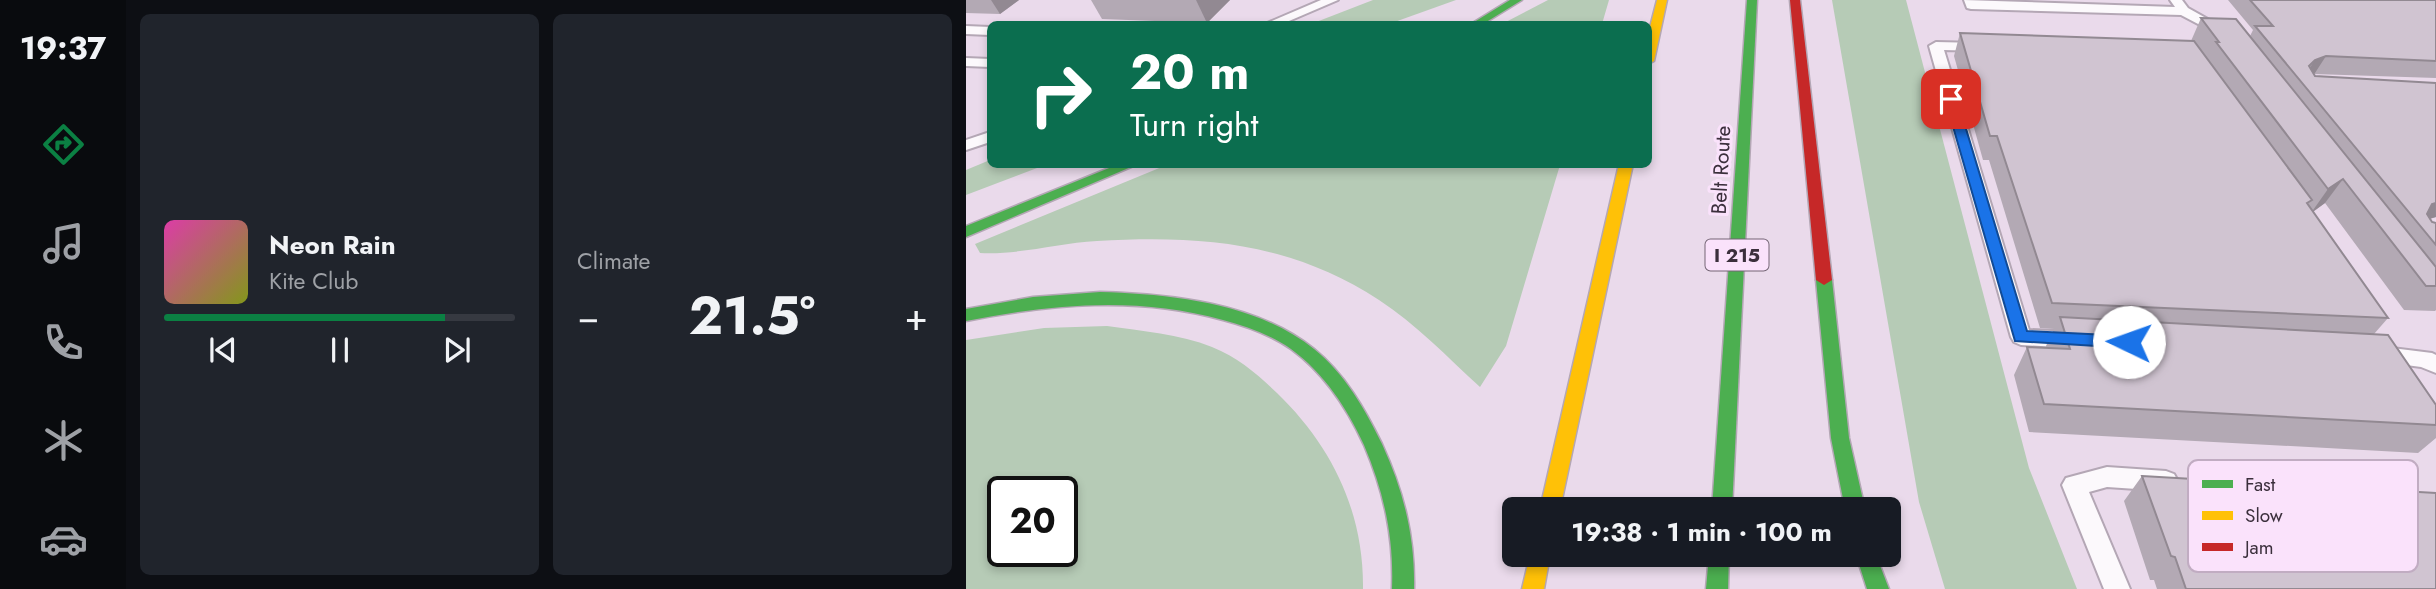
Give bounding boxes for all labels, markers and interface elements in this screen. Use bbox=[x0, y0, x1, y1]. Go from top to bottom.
text: 19:37 bbox=[20, 25, 106, 71]
text: 20 m bbox=[1130, 37, 1249, 107]
icon: right bbox=[1015, 49, 1106, 140]
pin bbox=[1921, 69, 1981, 129]
icon: arrive bbox=[1932, 80, 1970, 118]
text: Turn right bbox=[1130, 102, 1259, 148]
icon: directions bbox=[39, 120, 88, 169]
street label: Belt Route bbox=[1704, 125, 1738, 215]
icon: music bbox=[39, 219, 88, 268]
text: Neon Rain bbox=[269, 226, 396, 264]
road number: I 215 bbox=[1706, 240, 1768, 270]
text: Climate bbox=[577, 244, 650, 278]
text: Kite Club bbox=[269, 264, 358, 298]
text: 21.5° bbox=[689, 278, 815, 354]
text: − bbox=[577, 289, 599, 344]
text: + bbox=[905, 289, 928, 344]
position arrow bbox=[2092, 305, 2166, 379]
icon: phone bbox=[39, 318, 88, 367]
icon: previous bbox=[204, 331, 242, 369]
icon: pause bbox=[321, 331, 359, 369]
icon: next bbox=[438, 331, 476, 369]
icon: climate bbox=[39, 416, 88, 465]
legend bbox=[2188, 460, 2418, 572]
text: Fast bbox=[2245, 471, 2276, 498]
speed limit sign: 20 bbox=[987, 476, 1078, 567]
text: Slow bbox=[2245, 502, 2283, 529]
text: 19:38 · 1 min · 100 m bbox=[1571, 513, 1832, 551]
icon: car bbox=[39, 515, 88, 564]
text: Jam bbox=[2242, 534, 2274, 561]

